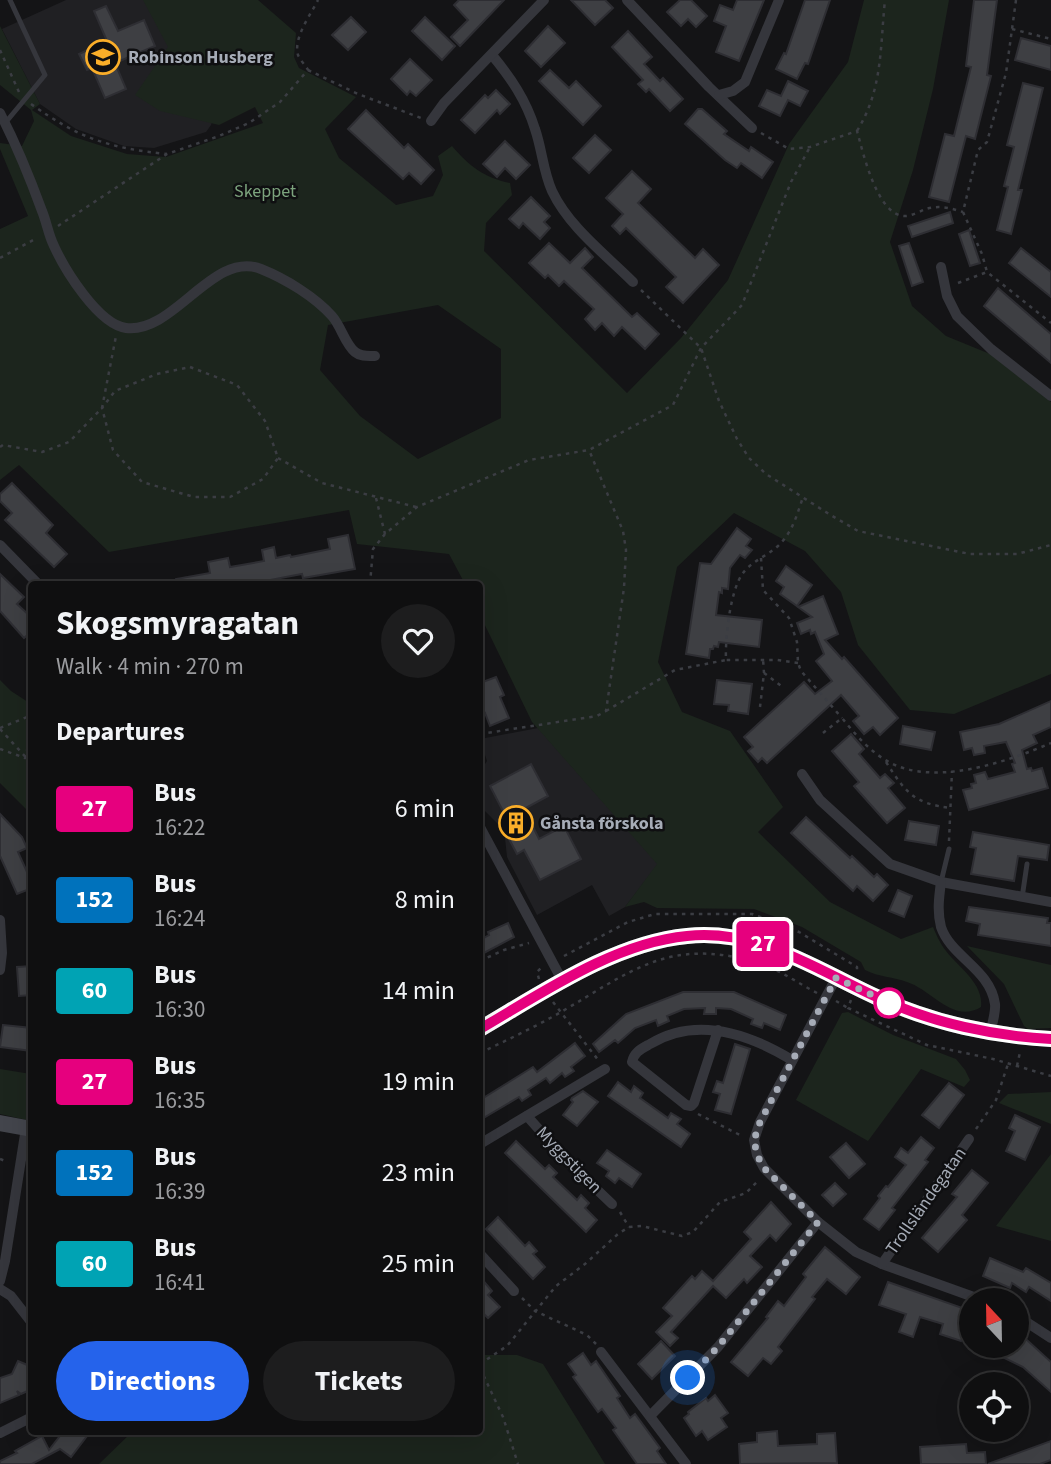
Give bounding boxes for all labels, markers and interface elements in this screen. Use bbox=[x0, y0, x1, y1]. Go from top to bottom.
school or university icon: Robinson Husberg bbox=[84, 38, 122, 76]
place label: Robinson Husberg bbox=[128, 45, 273, 70]
park label: Skeppet bbox=[234, 179, 296, 204]
text: Skogsmyragatan bbox=[56, 600, 299, 647]
button: heart bbox=[381, 604, 455, 678]
text: Walk · 4 min · 270 m bbox=[56, 650, 244, 683]
text: Departures bbox=[56, 713, 184, 750]
text: Bus bbox=[154, 774, 196, 811]
text: 6 min bbox=[395, 790, 455, 827]
text: 27 bbox=[82, 791, 107, 826]
building icon: Gånsta förskola bbox=[497, 804, 535, 842]
text: 16:22 bbox=[154, 811, 205, 844]
place label: Gånsta förskola bbox=[540, 811, 663, 836]
text: Bus bbox=[154, 865, 196, 902]
text: 8 min bbox=[395, 881, 455, 918]
text: 152 bbox=[75, 882, 114, 917]
text: 16:24 bbox=[154, 902, 205, 935]
line badge: 27 bbox=[732, 921, 794, 967]
text: 27 bbox=[750, 926, 776, 961]
text: Bus bbox=[154, 956, 196, 993]
text: 14 min bbox=[382, 972, 455, 1009]
text: 60 bbox=[82, 973, 107, 1008]
unlabelled marker bbox=[874, 988, 904, 1018]
text: 16:30 bbox=[154, 993, 205, 1026]
text: Bus bbox=[154, 1047, 196, 1084]
text: 19 min bbox=[382, 1063, 455, 1100]
text: 27 bbox=[82, 1064, 107, 1099]
text: 16:35 bbox=[154, 1084, 205, 1117]
street label: Myggstigen bbox=[531, 1121, 607, 1199]
text: Bus bbox=[154, 1138, 196, 1175]
street label: Trollsländegatan bbox=[880, 1142, 972, 1260]
text: 23 min bbox=[382, 1154, 455, 1191]
text: 152 bbox=[75, 1155, 114, 1190]
text: 16:39 bbox=[154, 1175, 205, 1208]
text: Bus bbox=[154, 1229, 196, 1266]
text: 25 min bbox=[382, 1245, 455, 1282]
text: 60 bbox=[82, 1246, 107, 1281]
text: 16:41 bbox=[154, 1266, 205, 1299]
north arrow bbox=[959, 1288, 1029, 1358]
map controls bbox=[959, 1288, 1029, 1442]
button: Directions bbox=[56, 1341, 249, 1421]
button: Tickets bbox=[263, 1341, 455, 1421]
your location bbox=[670, 1360, 705, 1395]
button: locate bbox=[959, 1372, 1029, 1442]

